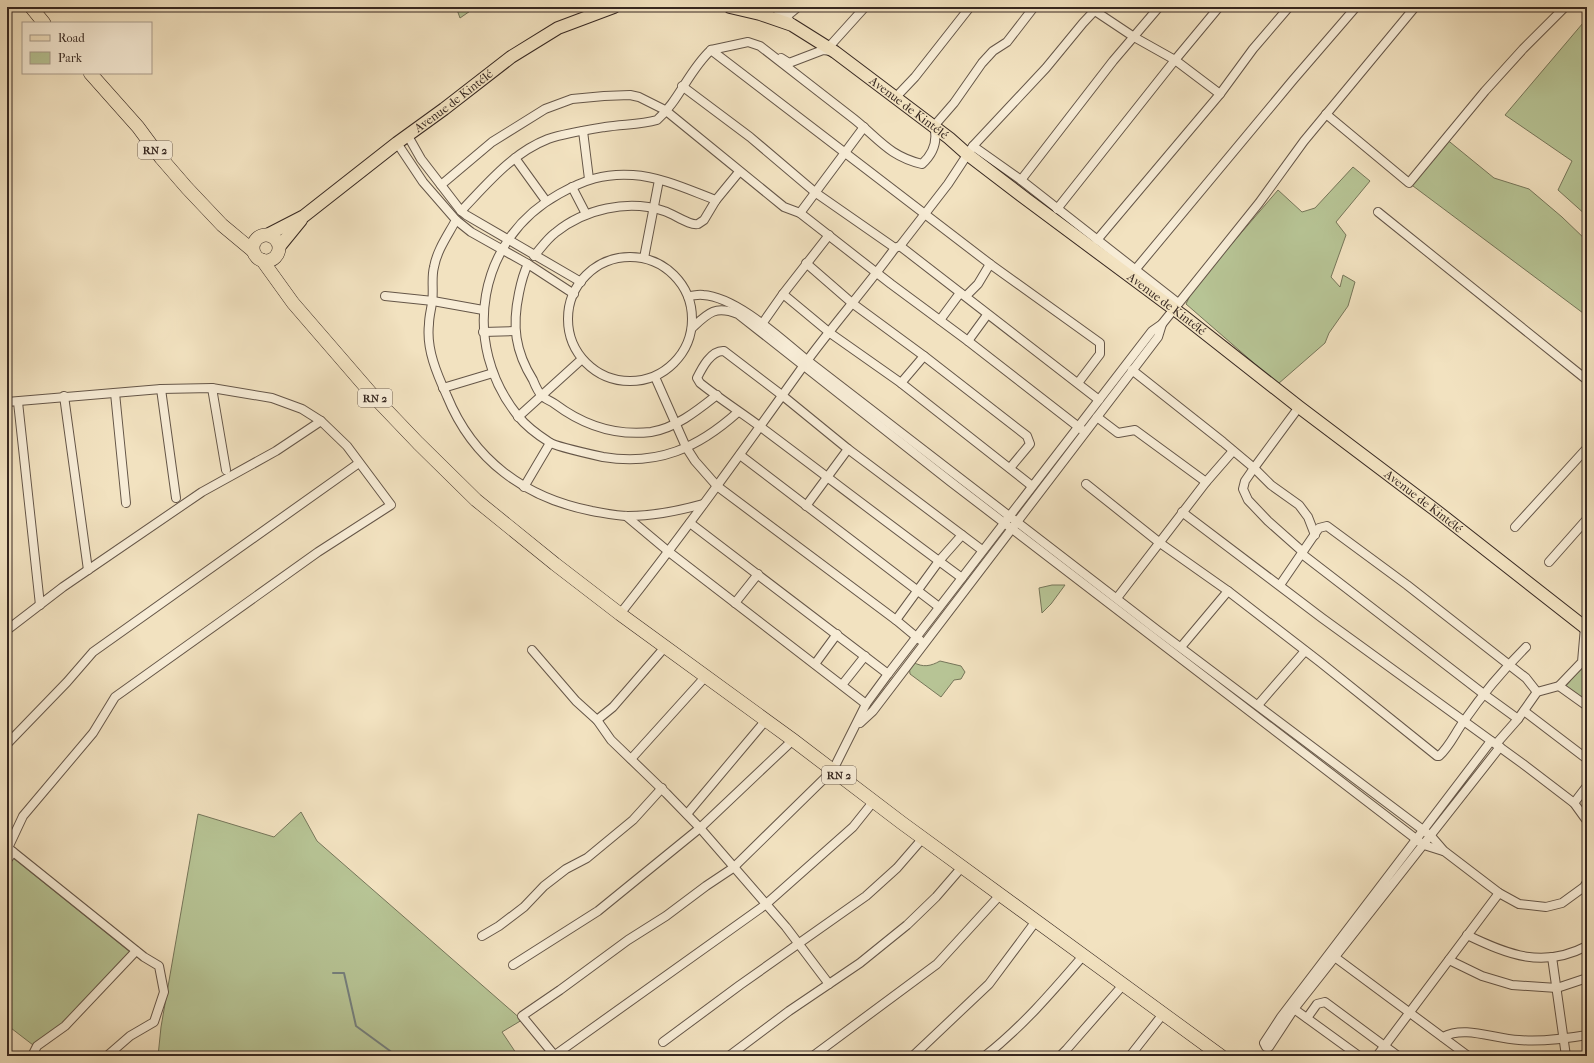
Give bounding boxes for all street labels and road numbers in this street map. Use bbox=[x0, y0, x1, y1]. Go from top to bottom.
street label: Avenue de Kintélé bbox=[411, 67, 496, 136]
street label: Avenue de Kintélé bbox=[866, 73, 951, 142]
road number: RN 2 bbox=[138, 141, 172, 159]
street label: Avenue de Kintélé bbox=[1124, 269, 1209, 338]
road number: RN 2 bbox=[358, 389, 392, 407]
street label: Avenue de Kintélé bbox=[1381, 466, 1466, 536]
road number: RN 2 bbox=[822, 766, 856, 784]

